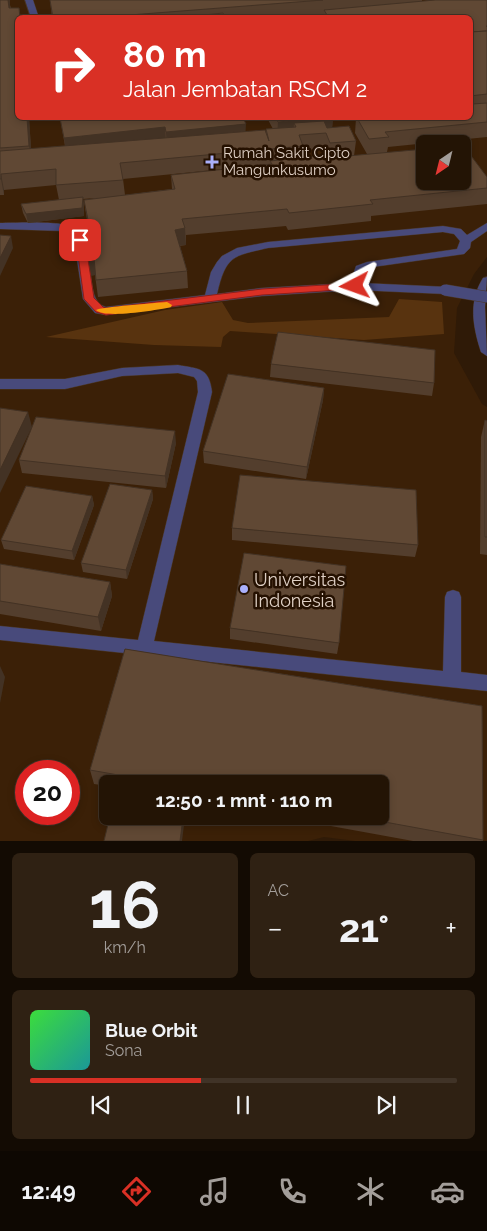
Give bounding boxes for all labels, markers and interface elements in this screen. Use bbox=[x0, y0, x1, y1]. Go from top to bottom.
text: 80 m bbox=[123, 34, 207, 75]
icon: right bbox=[40, 35, 105, 100]
text: Jalan Jembatan RSCM 2 bbox=[123, 76, 367, 102]
north arrow bbox=[416, 135, 471, 190]
map controls bbox=[416, 135, 471, 190]
place label: Rumah Sakit Cipto Mangunkusumo bbox=[223, 144, 350, 179]
marker: Rumah Sakit Cipto Mangunkusumo bbox=[205, 155, 219, 169]
pin bbox=[59, 219, 101, 261]
icon: arrive bbox=[66, 226, 94, 254]
position arrow bbox=[328, 259, 380, 311]
place label: Universitas Indonesia bbox=[254, 569, 346, 611]
marker: Universitas Indonesia bbox=[238, 583, 250, 595]
speed limit sign: 20 bbox=[15, 760, 80, 825]
text: 12:50 · 1 mnt · 110 m bbox=[156, 789, 332, 811]
text: 16 bbox=[89, 867, 161, 943]
text: AC bbox=[268, 881, 289, 900]
text: 21° bbox=[339, 906, 389, 951]
text: − bbox=[268, 912, 283, 945]
text: + bbox=[445, 912, 457, 945]
text: km/h bbox=[104, 938, 146, 957]
text: Blue Orbit bbox=[105, 1019, 197, 1041]
text: Sona bbox=[105, 1041, 142, 1060]
icon: previous bbox=[87, 1091, 115, 1119]
icon: pause bbox=[229, 1091, 257, 1119]
icon: next bbox=[372, 1091, 400, 1119]
icon: directions bbox=[119, 1174, 154, 1209]
icon: music bbox=[197, 1174, 232, 1209]
icon: phone bbox=[275, 1174, 310, 1209]
icon: climate bbox=[353, 1174, 388, 1209]
icon: car bbox=[430, 1174, 465, 1209]
text: 12:49 bbox=[21, 1178, 76, 1204]

